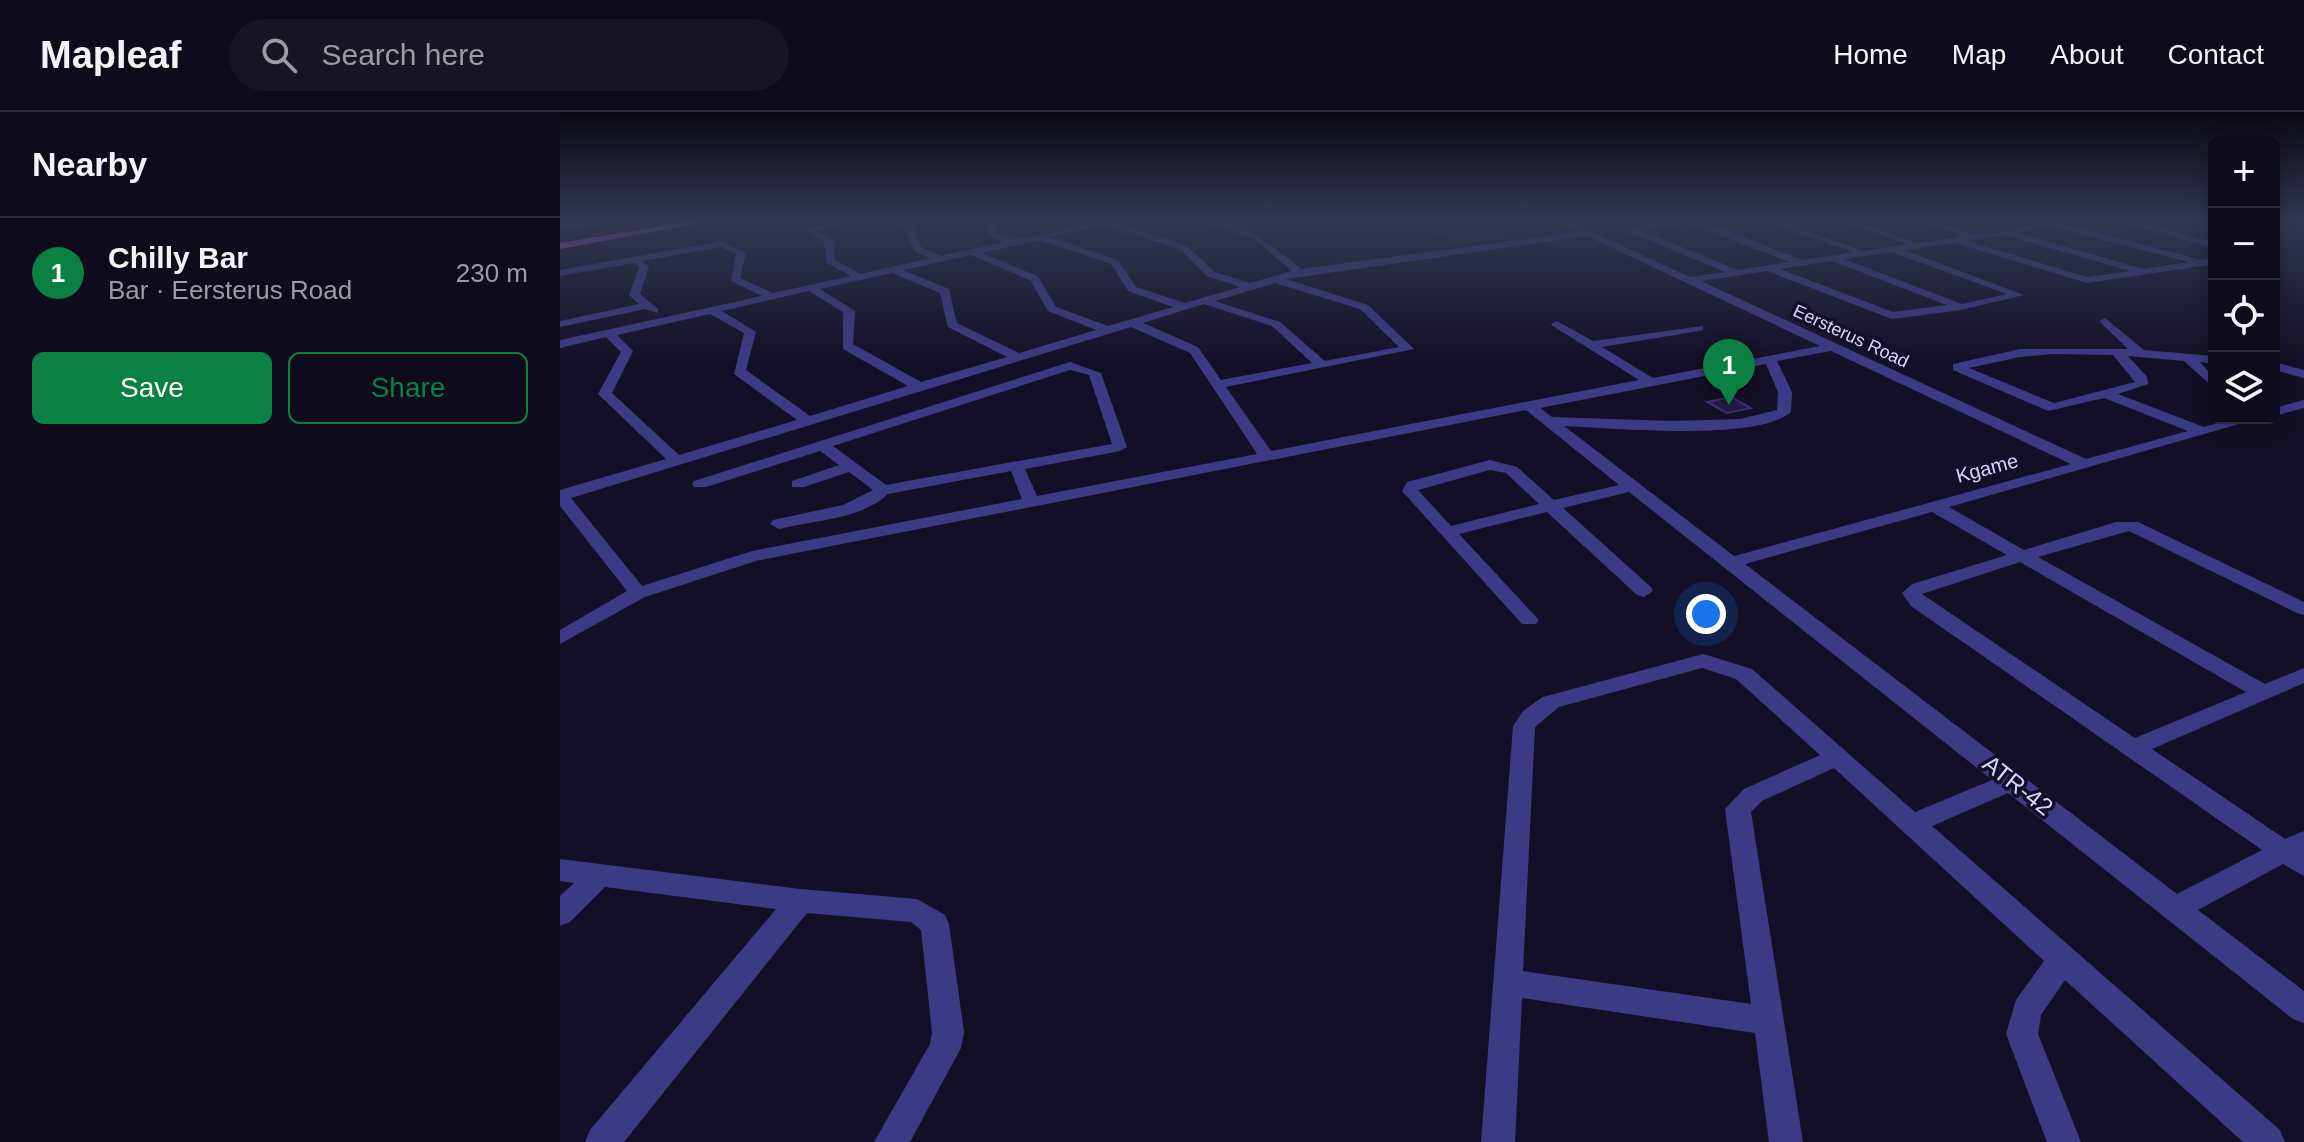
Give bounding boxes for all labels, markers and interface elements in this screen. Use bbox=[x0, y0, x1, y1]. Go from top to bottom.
search box bbox=[229, 19, 789, 91]
icon: search bbox=[257, 33, 301, 77]
text: Mapleaf bbox=[40, 34, 181, 76]
text: Search here bbox=[321, 38, 485, 71]
text: Home bbox=[1833, 39, 1908, 70]
text: Map bbox=[1952, 39, 2006, 70]
text: About bbox=[2050, 39, 2124, 70]
text: Contact bbox=[2168, 39, 2264, 70]
map controls bbox=[2208, 136, 2280, 424]
button: + bbox=[2208, 136, 2280, 208]
text: Nearby bbox=[32, 145, 147, 183]
button: − bbox=[2208, 208, 2280, 280]
text: Chilly Bar bbox=[108, 241, 248, 274]
text: 1 bbox=[51, 258, 65, 288]
text: 230 m bbox=[456, 258, 528, 288]
text: Bar · Eersterus Road bbox=[108, 275, 352, 305]
button: locate bbox=[2208, 280, 2280, 352]
street label: Eersterus Road bbox=[1790, 301, 1912, 371]
pin: 1 bbox=[1703, 339, 1755, 405]
button: Save bbox=[32, 352, 272, 424]
button: Share bbox=[288, 352, 528, 424]
button: layers bbox=[2208, 352, 2280, 424]
street label: Kgame bbox=[1954, 449, 2020, 487]
your location bbox=[1686, 594, 1726, 634]
street label: ATR-42 bbox=[1978, 749, 2058, 821]

